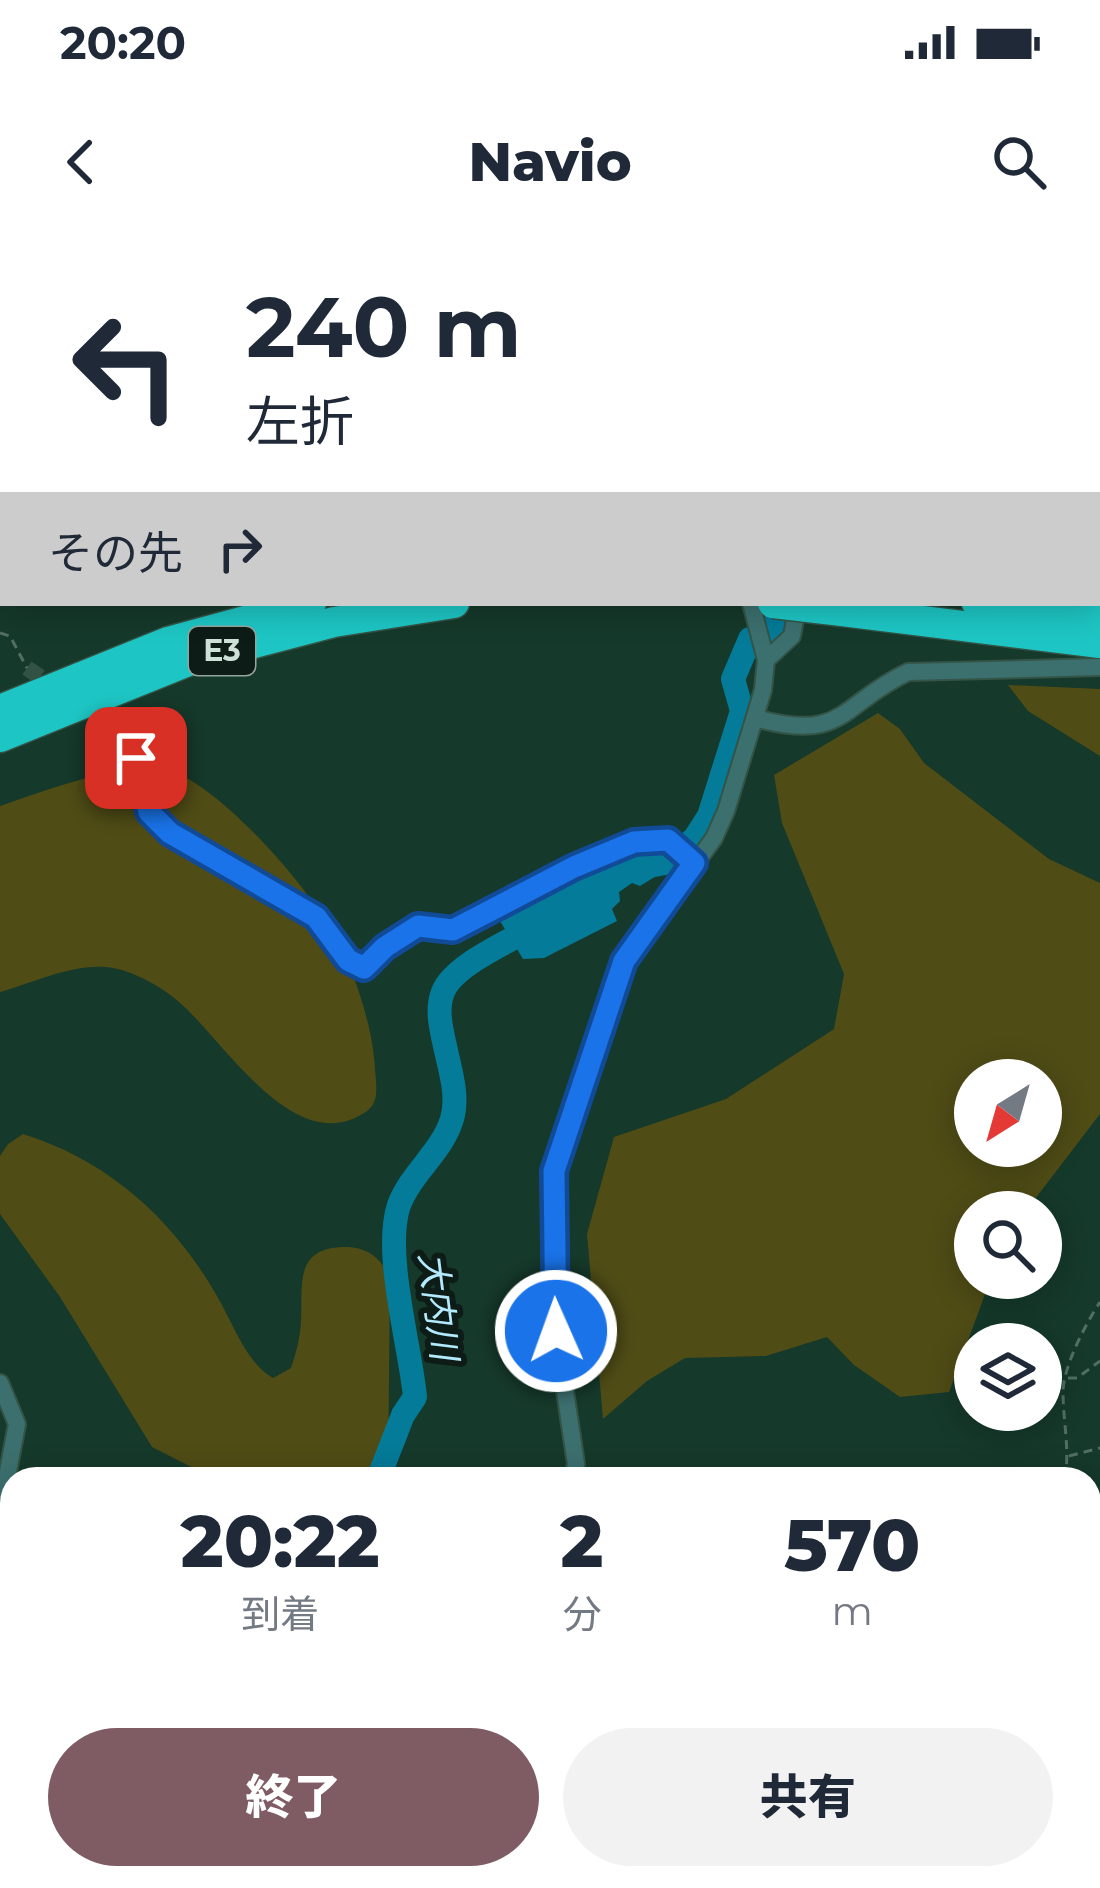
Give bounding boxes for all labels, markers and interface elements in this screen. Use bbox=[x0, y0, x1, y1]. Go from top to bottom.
text: 20:20 bbox=[60, 15, 186, 70]
icon: back bbox=[48, 129, 114, 195]
text: Navio bbox=[468, 129, 632, 195]
icon: search bbox=[986, 129, 1052, 195]
text: 240 m bbox=[246, 276, 522, 378]
icon: left bbox=[48, 288, 204, 444]
text: 左折 bbox=[246, 389, 354, 455]
icon: right bbox=[207, 516, 273, 582]
text: その先 bbox=[48, 525, 183, 580]
road number: E3 bbox=[189, 627, 255, 675]
pin bbox=[85, 707, 187, 809]
icon: arrive bbox=[103, 725, 169, 791]
north arrow bbox=[954, 1059, 1062, 1167]
map controls bbox=[954, 1059, 1062, 1431]
button: search bbox=[954, 1191, 1062, 1299]
water label: 大内川 bbox=[411, 1250, 468, 1366]
position arrow bbox=[493, 1268, 619, 1394]
button: layers bbox=[954, 1323, 1062, 1431]
text: 20:22 bbox=[181, 1497, 380, 1585]
text: 2 bbox=[560, 1497, 603, 1585]
text: 570 bbox=[784, 1501, 920, 1589]
text: m bbox=[832, 1587, 873, 1635]
text: 到着 bbox=[241, 1590, 319, 1638]
text: 分 bbox=[562, 1590, 601, 1638]
button: 終了 bbox=[48, 1728, 539, 1866]
button: 共有 bbox=[563, 1728, 1053, 1866]

